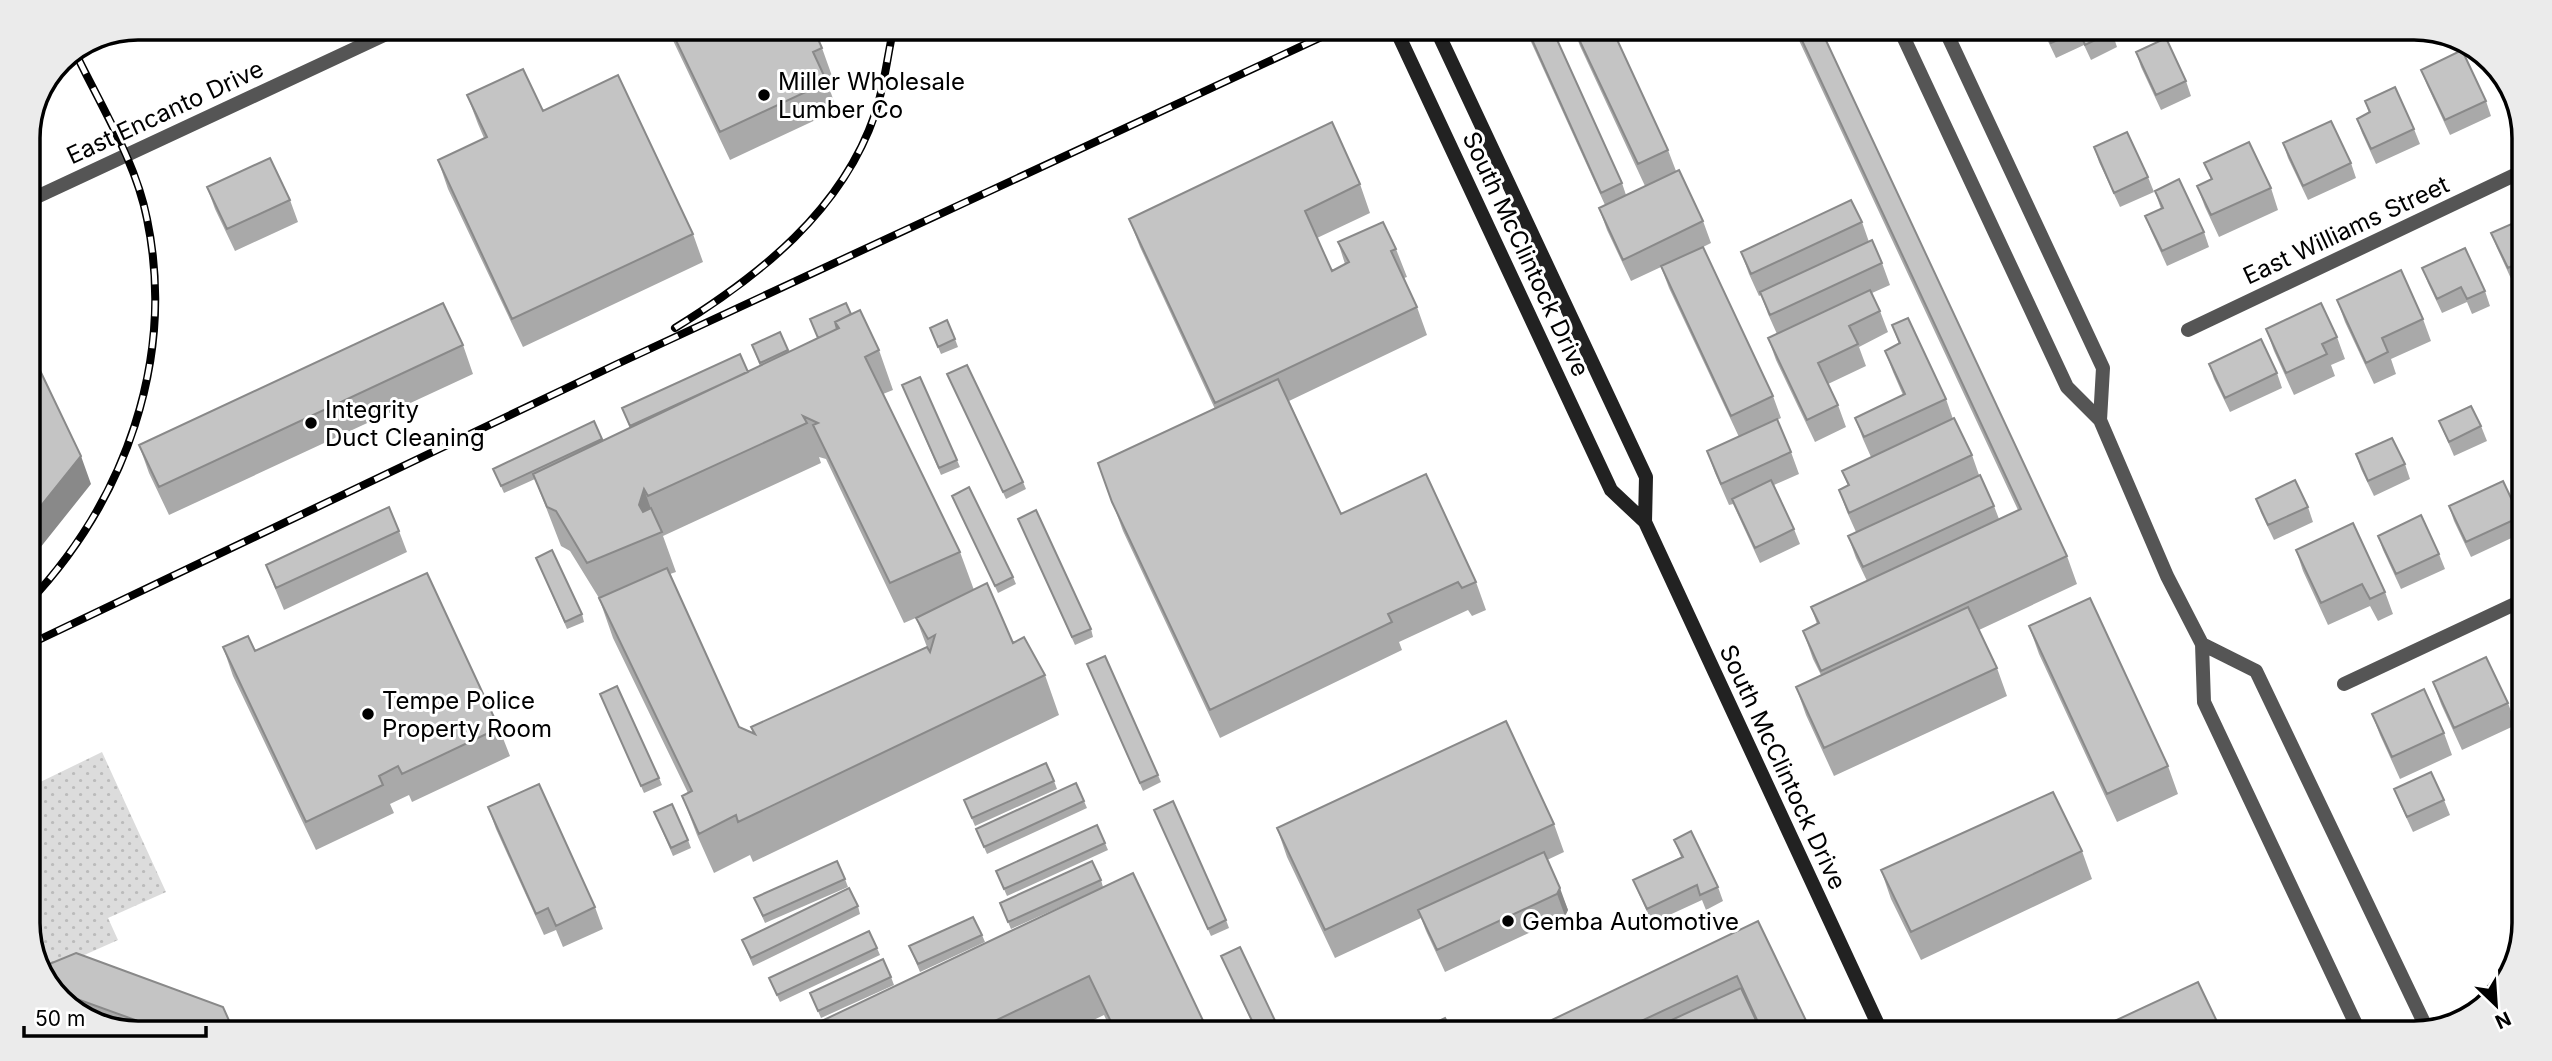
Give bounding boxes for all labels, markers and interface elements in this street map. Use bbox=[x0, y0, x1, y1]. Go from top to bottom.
street label: East Encanto Drive bbox=[62, 54, 268, 170]
place label: Miller Wholesale Lumber Co bbox=[778, 67, 965, 124]
marker: Miller Wholesale Lumber Co bbox=[756, 87, 772, 103]
street label: South McClintock Drive bbox=[1457, 127, 1595, 381]
street label: East Williams Street bbox=[2238, 170, 2454, 290]
place label: Integrity Duct Cleaning bbox=[325, 395, 485, 452]
marker: Integrity Duct Cleaning bbox=[303, 415, 319, 431]
street label: South McClintock Drive bbox=[1714, 640, 1852, 894]
place label: Tempe Police Property Room bbox=[382, 686, 552, 743]
marker: Tempe Police Property Room bbox=[360, 706, 376, 722]
place label: Gemba Automotive bbox=[1522, 907, 1739, 936]
marker: Gemba Automotive bbox=[1500, 913, 1516, 929]
north arrow bbox=[2461, 970, 2531, 1040]
scale bar bbox=[24, 995, 206, 1038]
text: 50 m bbox=[35, 1006, 85, 1031]
text: N bbox=[2492, 1006, 2514, 1033]

